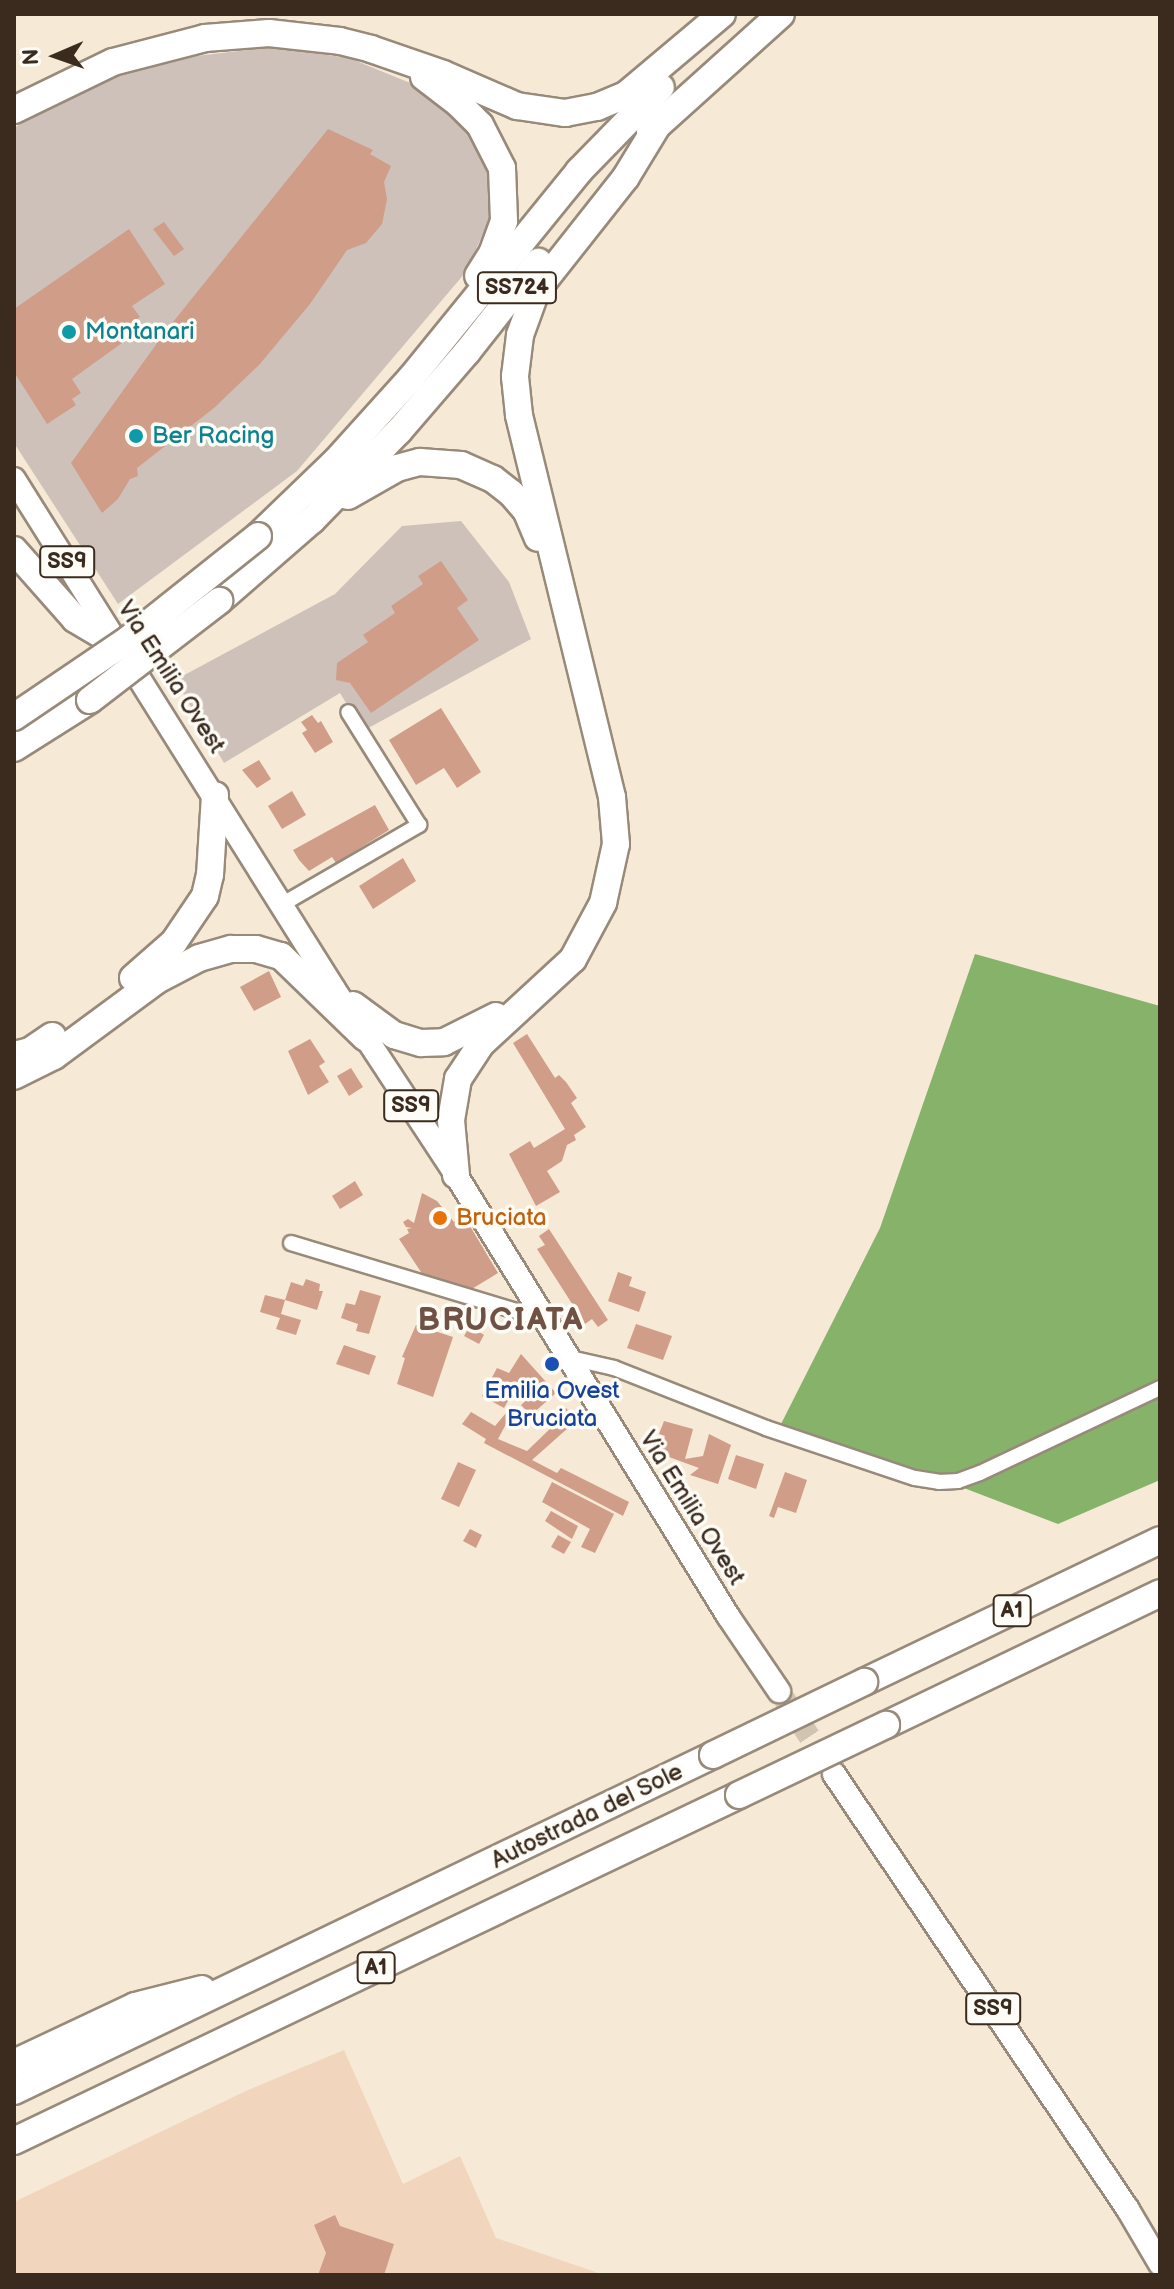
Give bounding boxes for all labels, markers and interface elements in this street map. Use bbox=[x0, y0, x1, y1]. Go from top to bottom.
north arrow bbox=[16, 16, 96, 96]
text: N bbox=[18, 48, 45, 66]
road number: SS724 bbox=[475, 270, 559, 306]
place label: Montanari bbox=[85, 318, 195, 346]
marker: Montanari bbox=[60, 323, 78, 341]
place label: Ber Racing bbox=[152, 422, 274, 450]
marker: Ber Racing bbox=[127, 427, 145, 445]
road number: SS9 bbox=[39, 544, 95, 580]
street label: Via Emilia Ovest bbox=[111, 595, 231, 759]
road number: SS9 bbox=[383, 1088, 439, 1124]
place label: Bruciata bbox=[456, 1204, 547, 1232]
marker: Bruciata bbox=[431, 1209, 449, 1227]
district label: BRUCIATA bbox=[418, 1302, 584, 1340]
marker: Emilia Ovest Bruciata bbox=[543, 1355, 561, 1373]
place label: Emilia Ovest Bruciata bbox=[484, 1377, 620, 1433]
street label: Via Emilia Ovest bbox=[633, 1426, 751, 1590]
road number: A1 bbox=[992, 1593, 1032, 1629]
street label: Autostrada del Sole bbox=[486, 1757, 688, 1875]
road number: A1 bbox=[356, 1950, 396, 1986]
road number: SS9 bbox=[965, 1991, 1021, 2027]

